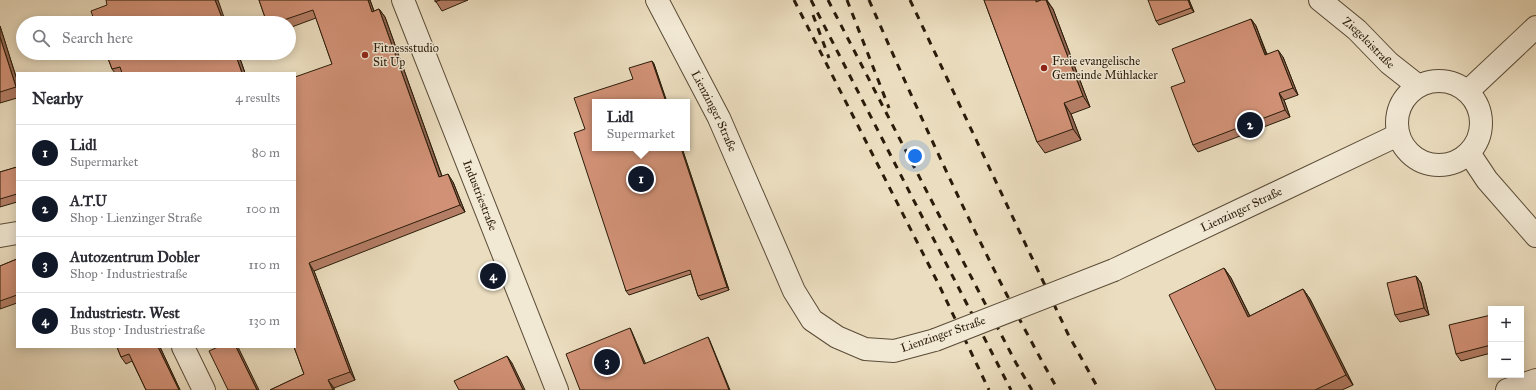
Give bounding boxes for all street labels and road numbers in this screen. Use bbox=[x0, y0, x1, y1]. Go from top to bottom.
street label: Ziegeleistraße bbox=[1340, 14, 1397, 72]
street label: Lienzinger Straße bbox=[688, 68, 740, 154]
street label: Industriestraße bbox=[460, 158, 500, 233]
street label: Lienzinger Straße bbox=[1198, 184, 1284, 235]
street label: Lienzinger Straße bbox=[899, 313, 987, 356]

